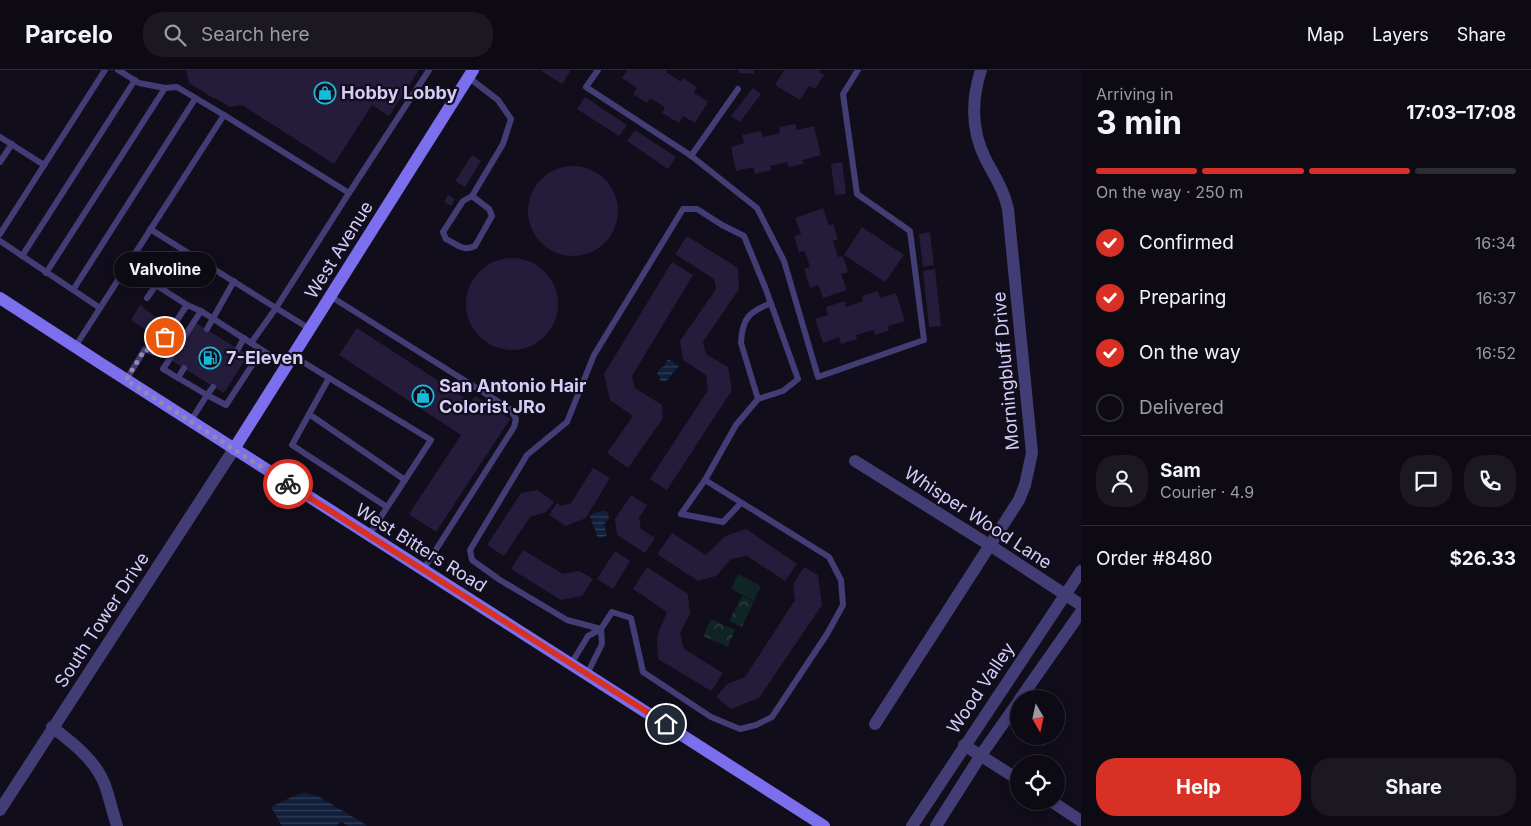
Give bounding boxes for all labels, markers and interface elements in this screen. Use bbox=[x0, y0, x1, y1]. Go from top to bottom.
search box bbox=[143, 12, 493, 57]
text: Parcelo bbox=[25, 20, 113, 49]
icon: search bbox=[161, 21, 189, 49]
text: Search here bbox=[201, 23, 310, 46]
text: Map bbox=[1307, 24, 1344, 45]
text: Layers bbox=[1372, 24, 1429, 45]
text: Share bbox=[1457, 24, 1506, 45]
shop icon: Hobby Lobby bbox=[313, 81, 337, 105]
place label: Hobby Lobby bbox=[341, 82, 458, 103]
text: Arriving in bbox=[1096, 84, 1173, 104]
text: 17:03–17:08 bbox=[1406, 101, 1516, 124]
text: 3 min bbox=[1096, 103, 1182, 142]
text: On the way · 250 m bbox=[1096, 182, 1243, 202]
street label: West Avenue bbox=[300, 197, 377, 302]
icon: check bbox=[1096, 229, 1124, 257]
text: Confirmed bbox=[1139, 231, 1234, 254]
text: 16:34 bbox=[1475, 233, 1516, 253]
callout: Valvoline bbox=[114, 252, 216, 287]
text: Valvoline bbox=[129, 259, 201, 279]
icon: check bbox=[1096, 284, 1124, 312]
text: Preparing bbox=[1139, 286, 1226, 309]
text: 16:37 bbox=[1476, 288, 1516, 308]
street label: Morningbluff Drive bbox=[988, 291, 1023, 451]
pin bbox=[144, 316, 186, 358]
icon: bag bbox=[151, 323, 179, 351]
icon: check bbox=[1096, 339, 1124, 367]
text: On the way bbox=[1139, 341, 1241, 364]
text: 16:52 bbox=[1475, 343, 1516, 363]
fuel station icon: 7-Eleven bbox=[198, 346, 222, 370]
place label: 7-Eleven bbox=[226, 347, 304, 368]
place label: San Antonio Hair Colorist JRo bbox=[439, 375, 586, 417]
shop icon: San Antonio Hair Colorist JRo bbox=[411, 384, 435, 408]
text: Delivered bbox=[1139, 396, 1224, 419]
button: person bbox=[1096, 455, 1148, 507]
button: chat bbox=[1400, 455, 1452, 507]
button: phone bbox=[1464, 455, 1516, 507]
courier bbox=[263, 459, 313, 509]
text: Sam bbox=[1160, 459, 1201, 482]
street label: Whisper Wood Lane bbox=[901, 462, 1056, 573]
icon: bike bbox=[274, 470, 302, 498]
text: Courier · 4.9 bbox=[1160, 482, 1254, 502]
street label: West Bitters Road bbox=[352, 499, 491, 596]
text: Order #8480 bbox=[1096, 547, 1212, 570]
text: $26.33 bbox=[1449, 547, 1516, 570]
street label: South Tower Drive bbox=[50, 548, 153, 691]
street label: Wood Valley bbox=[942, 638, 1019, 737]
north arrow bbox=[1010, 690, 1065, 745]
map controls bbox=[1010, 690, 1065, 810]
pin bbox=[645, 703, 687, 745]
icon: home bbox=[652, 710, 680, 738]
button: locate bbox=[1010, 755, 1065, 810]
button: Help bbox=[1096, 758, 1301, 816]
button: Share bbox=[1311, 758, 1516, 816]

